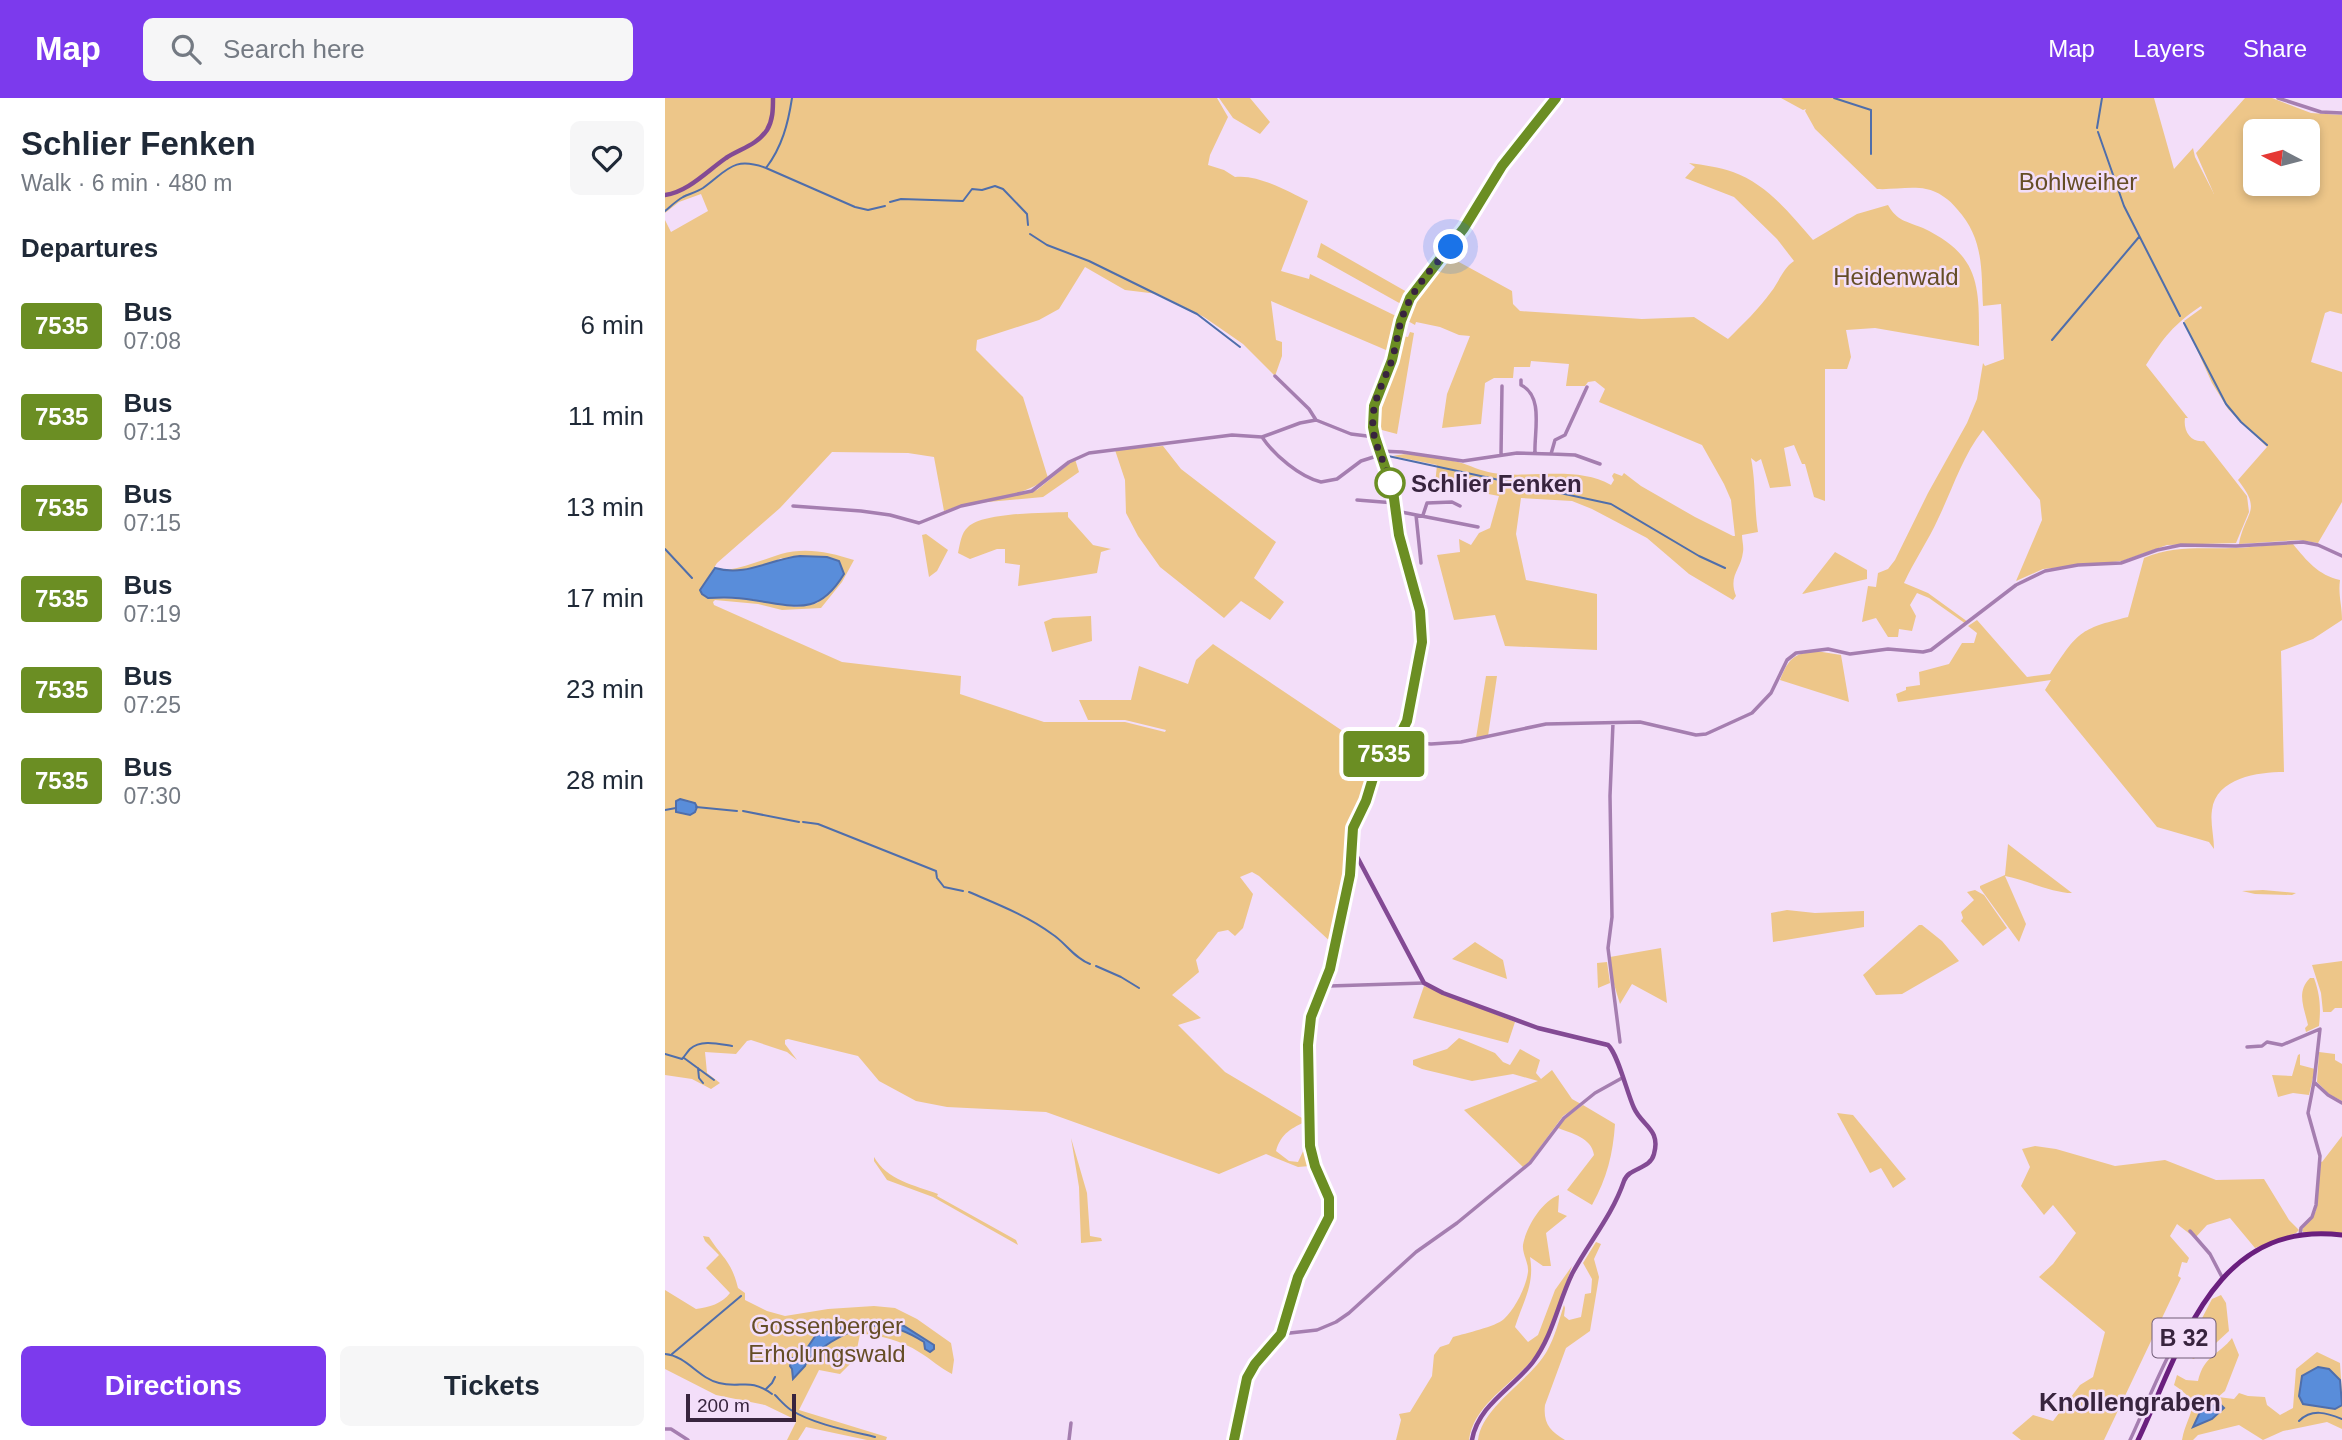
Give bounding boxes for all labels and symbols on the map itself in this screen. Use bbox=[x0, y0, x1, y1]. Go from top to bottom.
north arrow bbox=[2243, 119, 2321, 196]
park label: Bohlweiher bbox=[2019, 168, 2137, 195]
your location bbox=[1433, 229, 1468, 264]
park label: Heidenwald bbox=[1833, 263, 1959, 290]
marker: Schlier Fenken bbox=[1375, 468, 1405, 498]
place label: Schlier Fenken bbox=[1411, 470, 1582, 497]
line badge: 7535 bbox=[1335, 731, 1433, 777]
park label: Gossenberger Erholungswald bbox=[748, 1312, 906, 1367]
road number: B 32 bbox=[2153, 1318, 2215, 1358]
district label: Knollengraben bbox=[2039, 1387, 2221, 1417]
scale bar bbox=[686, 1391, 796, 1423]

